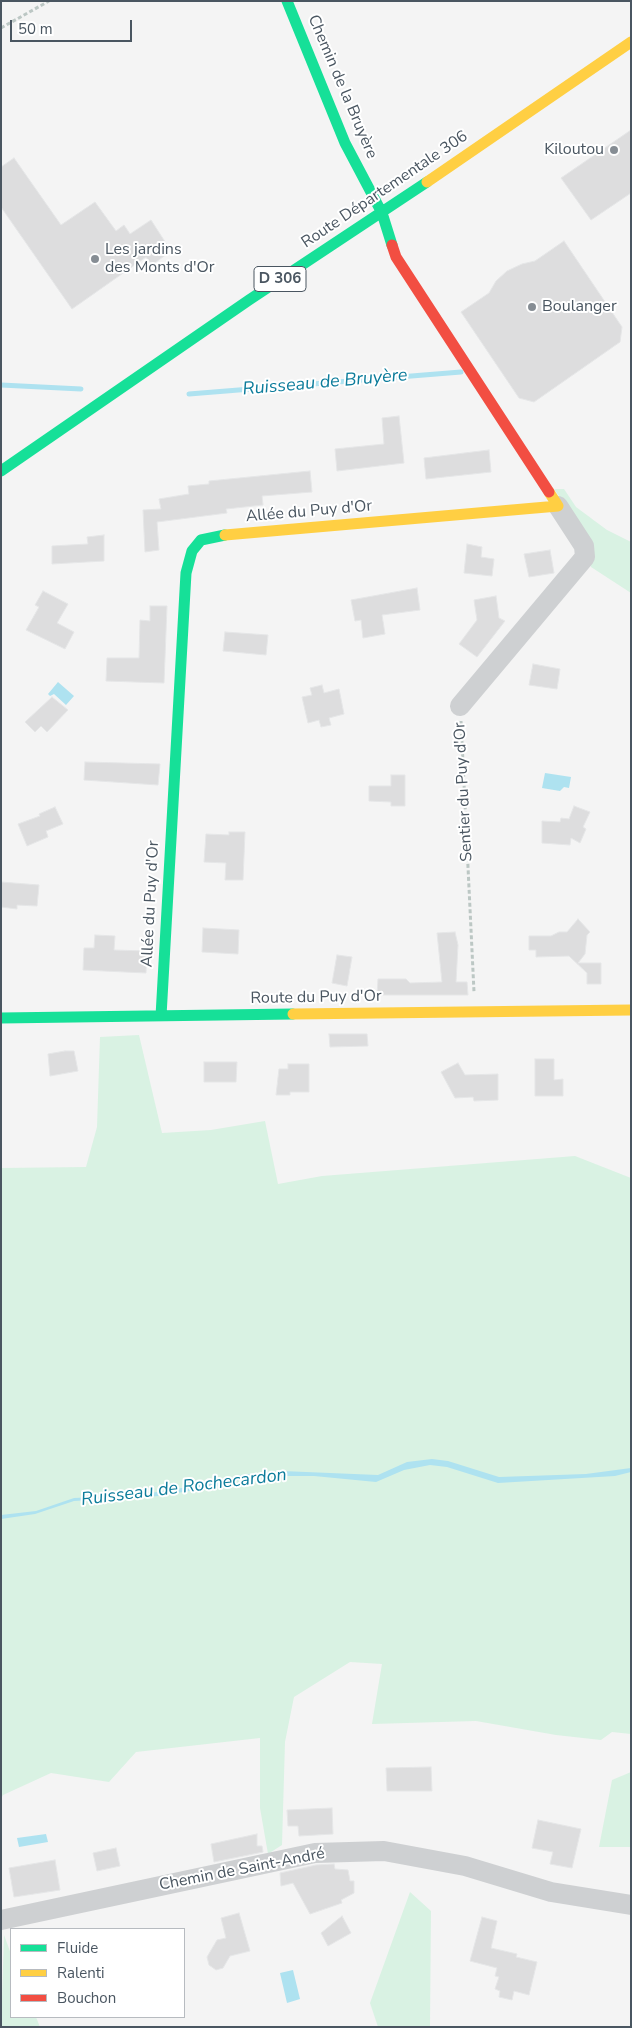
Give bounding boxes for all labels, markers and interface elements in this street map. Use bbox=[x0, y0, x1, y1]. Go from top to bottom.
scale bar bbox=[12, 10, 135, 42]
street label: Chemin de la Bruyère bbox=[303, 12, 381, 162]
text: 50 m bbox=[18, 19, 53, 39]
street label: Route Départementale 306 bbox=[298, 127, 472, 253]
place label: Kiloutou bbox=[544, 140, 604, 160]
marker: Kiloutou bbox=[608, 144, 620, 156]
place label: Les jardins des Monts d'Or bbox=[105, 240, 215, 278]
marker: Les jardins des Monts d'Or bbox=[89, 253, 101, 265]
road number: D 306 bbox=[254, 266, 306, 292]
place label: Boulanger bbox=[542, 297, 617, 317]
marker: Boulanger bbox=[526, 301, 538, 313]
water label: Ruisseau de Bruyère bbox=[242, 365, 408, 401]
street label: Allée du Puy d'Or bbox=[245, 497, 373, 527]
street label: Sentier du Puy d'Or bbox=[451, 722, 477, 862]
street label: Allée du Puy d'Or bbox=[138, 840, 164, 968]
street label: Route du Puy d'Or bbox=[250, 987, 382, 1009]
water label: Ruisseau de Rochecardon bbox=[80, 1465, 288, 1511]
street label: Chemin de Saint-André bbox=[158, 1845, 326, 1895]
legend bbox=[10, 1928, 185, 2018]
text: Fluide bbox=[57, 1938, 98, 1958]
text: Ralenti bbox=[57, 1963, 105, 1983]
text: Bouchon bbox=[57, 1988, 116, 2008]

